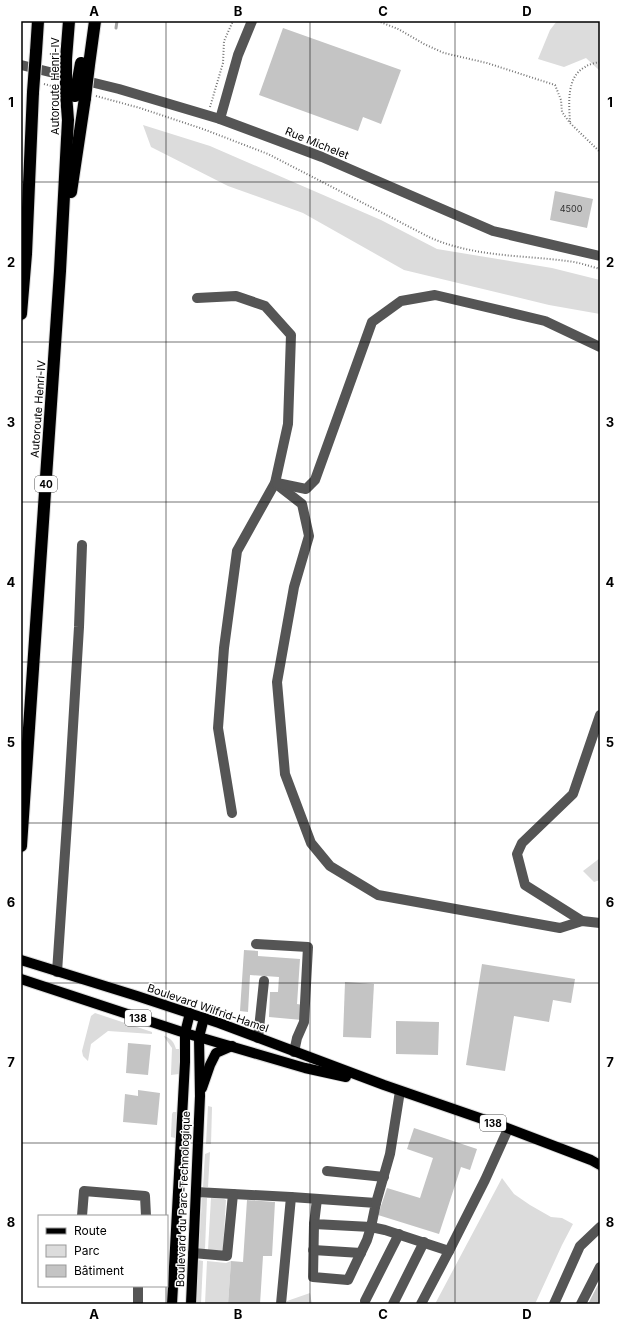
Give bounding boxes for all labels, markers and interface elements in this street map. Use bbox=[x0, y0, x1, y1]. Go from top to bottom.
text: A bbox=[89, 3, 99, 19]
text: B bbox=[234, 3, 243, 19]
text: C bbox=[378, 3, 388, 19]
text: D bbox=[522, 3, 532, 19]
street label: Autoroute Henri-IV bbox=[48, 37, 62, 135]
text: 1 bbox=[8, 94, 14, 110]
text: 1 bbox=[607, 94, 613, 110]
street label: Rue Michelet bbox=[283, 124, 351, 162]
house number: 4500 bbox=[560, 203, 583, 214]
text: 2 bbox=[7, 254, 15, 270]
text: 2 bbox=[606, 254, 614, 270]
street label: Autoroute Henri-IV bbox=[28, 359, 48, 458]
text: 3 bbox=[7, 414, 15, 430]
text: 3 bbox=[606, 414, 614, 430]
road number: 40 bbox=[35, 476, 57, 492]
text: 4 bbox=[7, 574, 16, 590]
text: 4 bbox=[606, 574, 615, 590]
text: 5 bbox=[7, 734, 15, 750]
text: 5 bbox=[606, 734, 614, 750]
text: 6 bbox=[7, 894, 15, 910]
text: 6 bbox=[606, 894, 614, 910]
street label: Boulevard Wilfrid-Hamel bbox=[146, 981, 270, 1035]
road number: 138 bbox=[125, 1010, 151, 1026]
text: 7 bbox=[7, 1054, 15, 1070]
text: 7 bbox=[606, 1054, 614, 1070]
street label: Boulevard du Parc-Technologique bbox=[173, 1111, 193, 1287]
road number: 138 bbox=[480, 1115, 506, 1131]
text: 8 bbox=[7, 1214, 15, 1230]
text: 8 bbox=[606, 1214, 614, 1230]
legend bbox=[38, 1215, 168, 1287]
text: Route bbox=[74, 1223, 107, 1238]
text: Parc bbox=[74, 1243, 100, 1258]
text: Bâtiment bbox=[74, 1263, 124, 1278]
text: A bbox=[89, 1306, 99, 1322]
text: B bbox=[234, 1306, 243, 1322]
text: C bbox=[378, 1306, 388, 1322]
text: D bbox=[522, 1306, 532, 1322]

